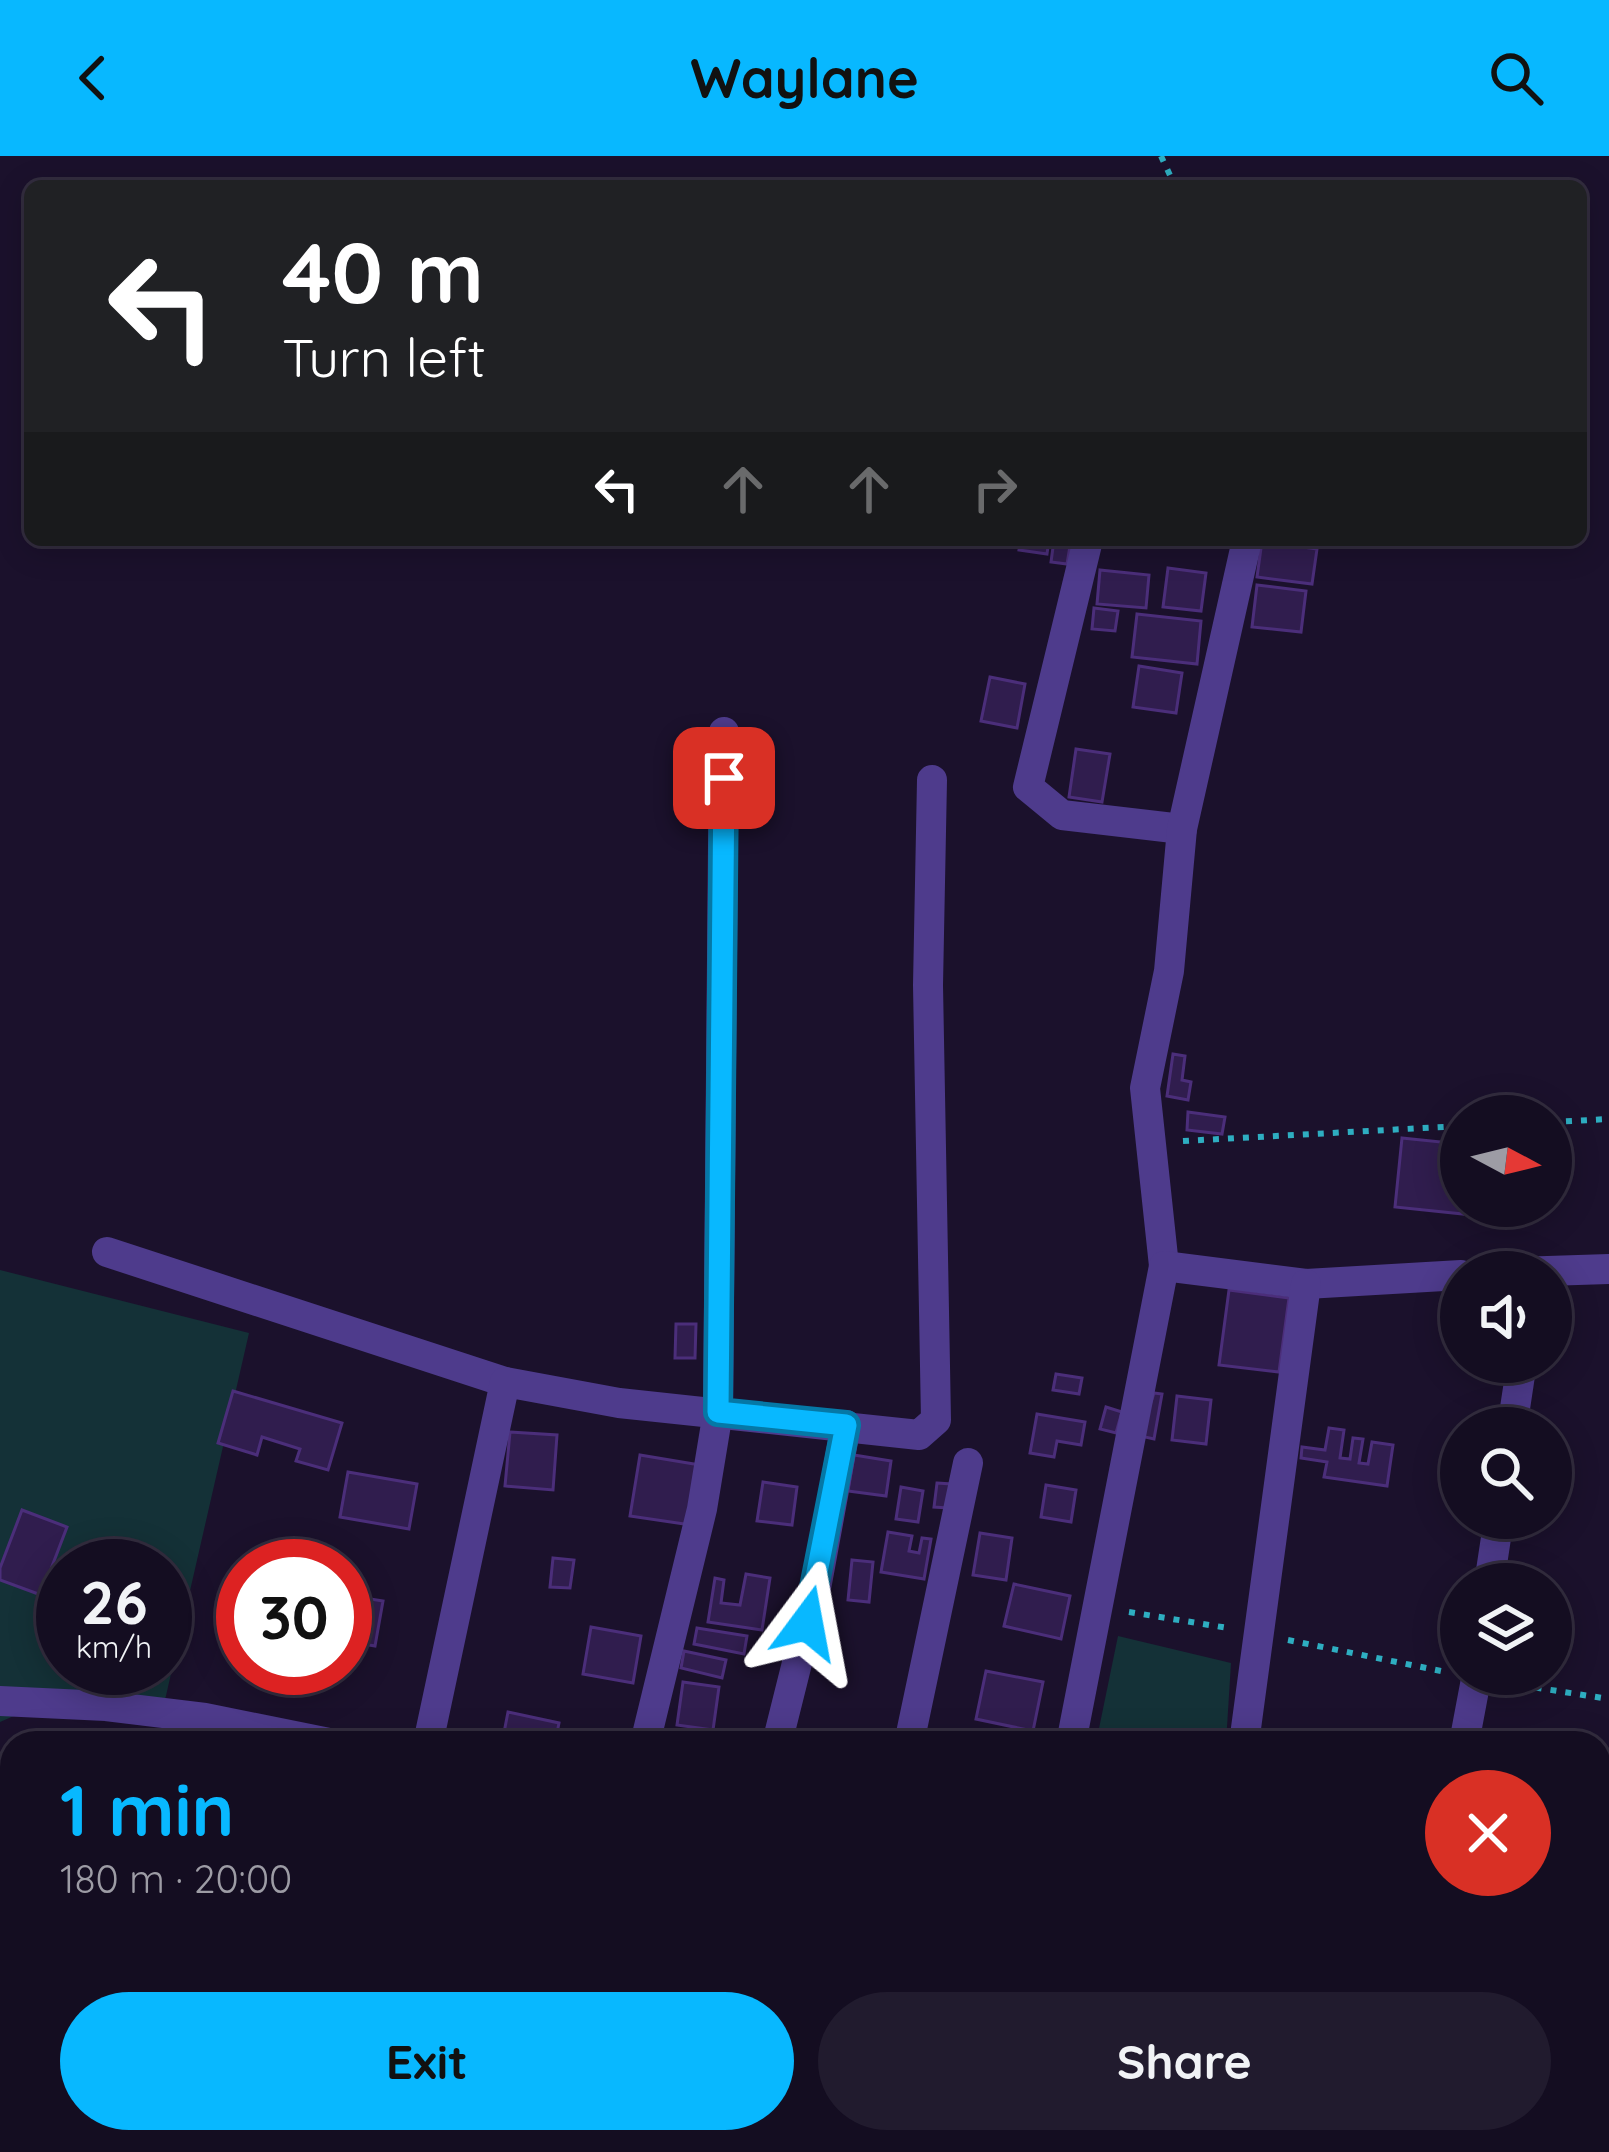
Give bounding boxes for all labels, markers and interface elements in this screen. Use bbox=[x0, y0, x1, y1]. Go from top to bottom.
text: Waylane bbox=[690, 44, 919, 112]
icon: back bbox=[60, 45, 126, 111]
icon: search bbox=[1483, 45, 1549, 111]
text: 40 m bbox=[282, 219, 484, 324]
icon: left bbox=[84, 228, 240, 384]
text: Turn left bbox=[282, 323, 486, 391]
icon: left bbox=[584, 456, 650, 522]
icon: ahead bbox=[710, 456, 776, 522]
icon: ahead bbox=[836, 456, 902, 522]
icon: right bbox=[962, 456, 1028, 522]
pin bbox=[673, 727, 775, 829]
icon: arrive bbox=[691, 745, 757, 811]
north arrow bbox=[1440, 1095, 1572, 1227]
map controls bbox=[1440, 1095, 1572, 1695]
button: sound bbox=[1440, 1251, 1572, 1383]
button: search bbox=[1440, 1407, 1572, 1539]
speed limit sign: 30 bbox=[216, 1539, 372, 1695]
position arrow bbox=[744, 1560, 870, 1686]
button: layers bbox=[1440, 1563, 1572, 1695]
text: 26 bbox=[80, 1564, 148, 1639]
text: km/h bbox=[76, 1628, 152, 1666]
text: 1 min bbox=[60, 1764, 234, 1854]
button: close bbox=[1425, 1770, 1551, 1896]
text: 180 m · 20:00 bbox=[60, 1854, 292, 1903]
button: Exit bbox=[60, 1992, 794, 2130]
button: Share bbox=[818, 1992, 1551, 2130]

